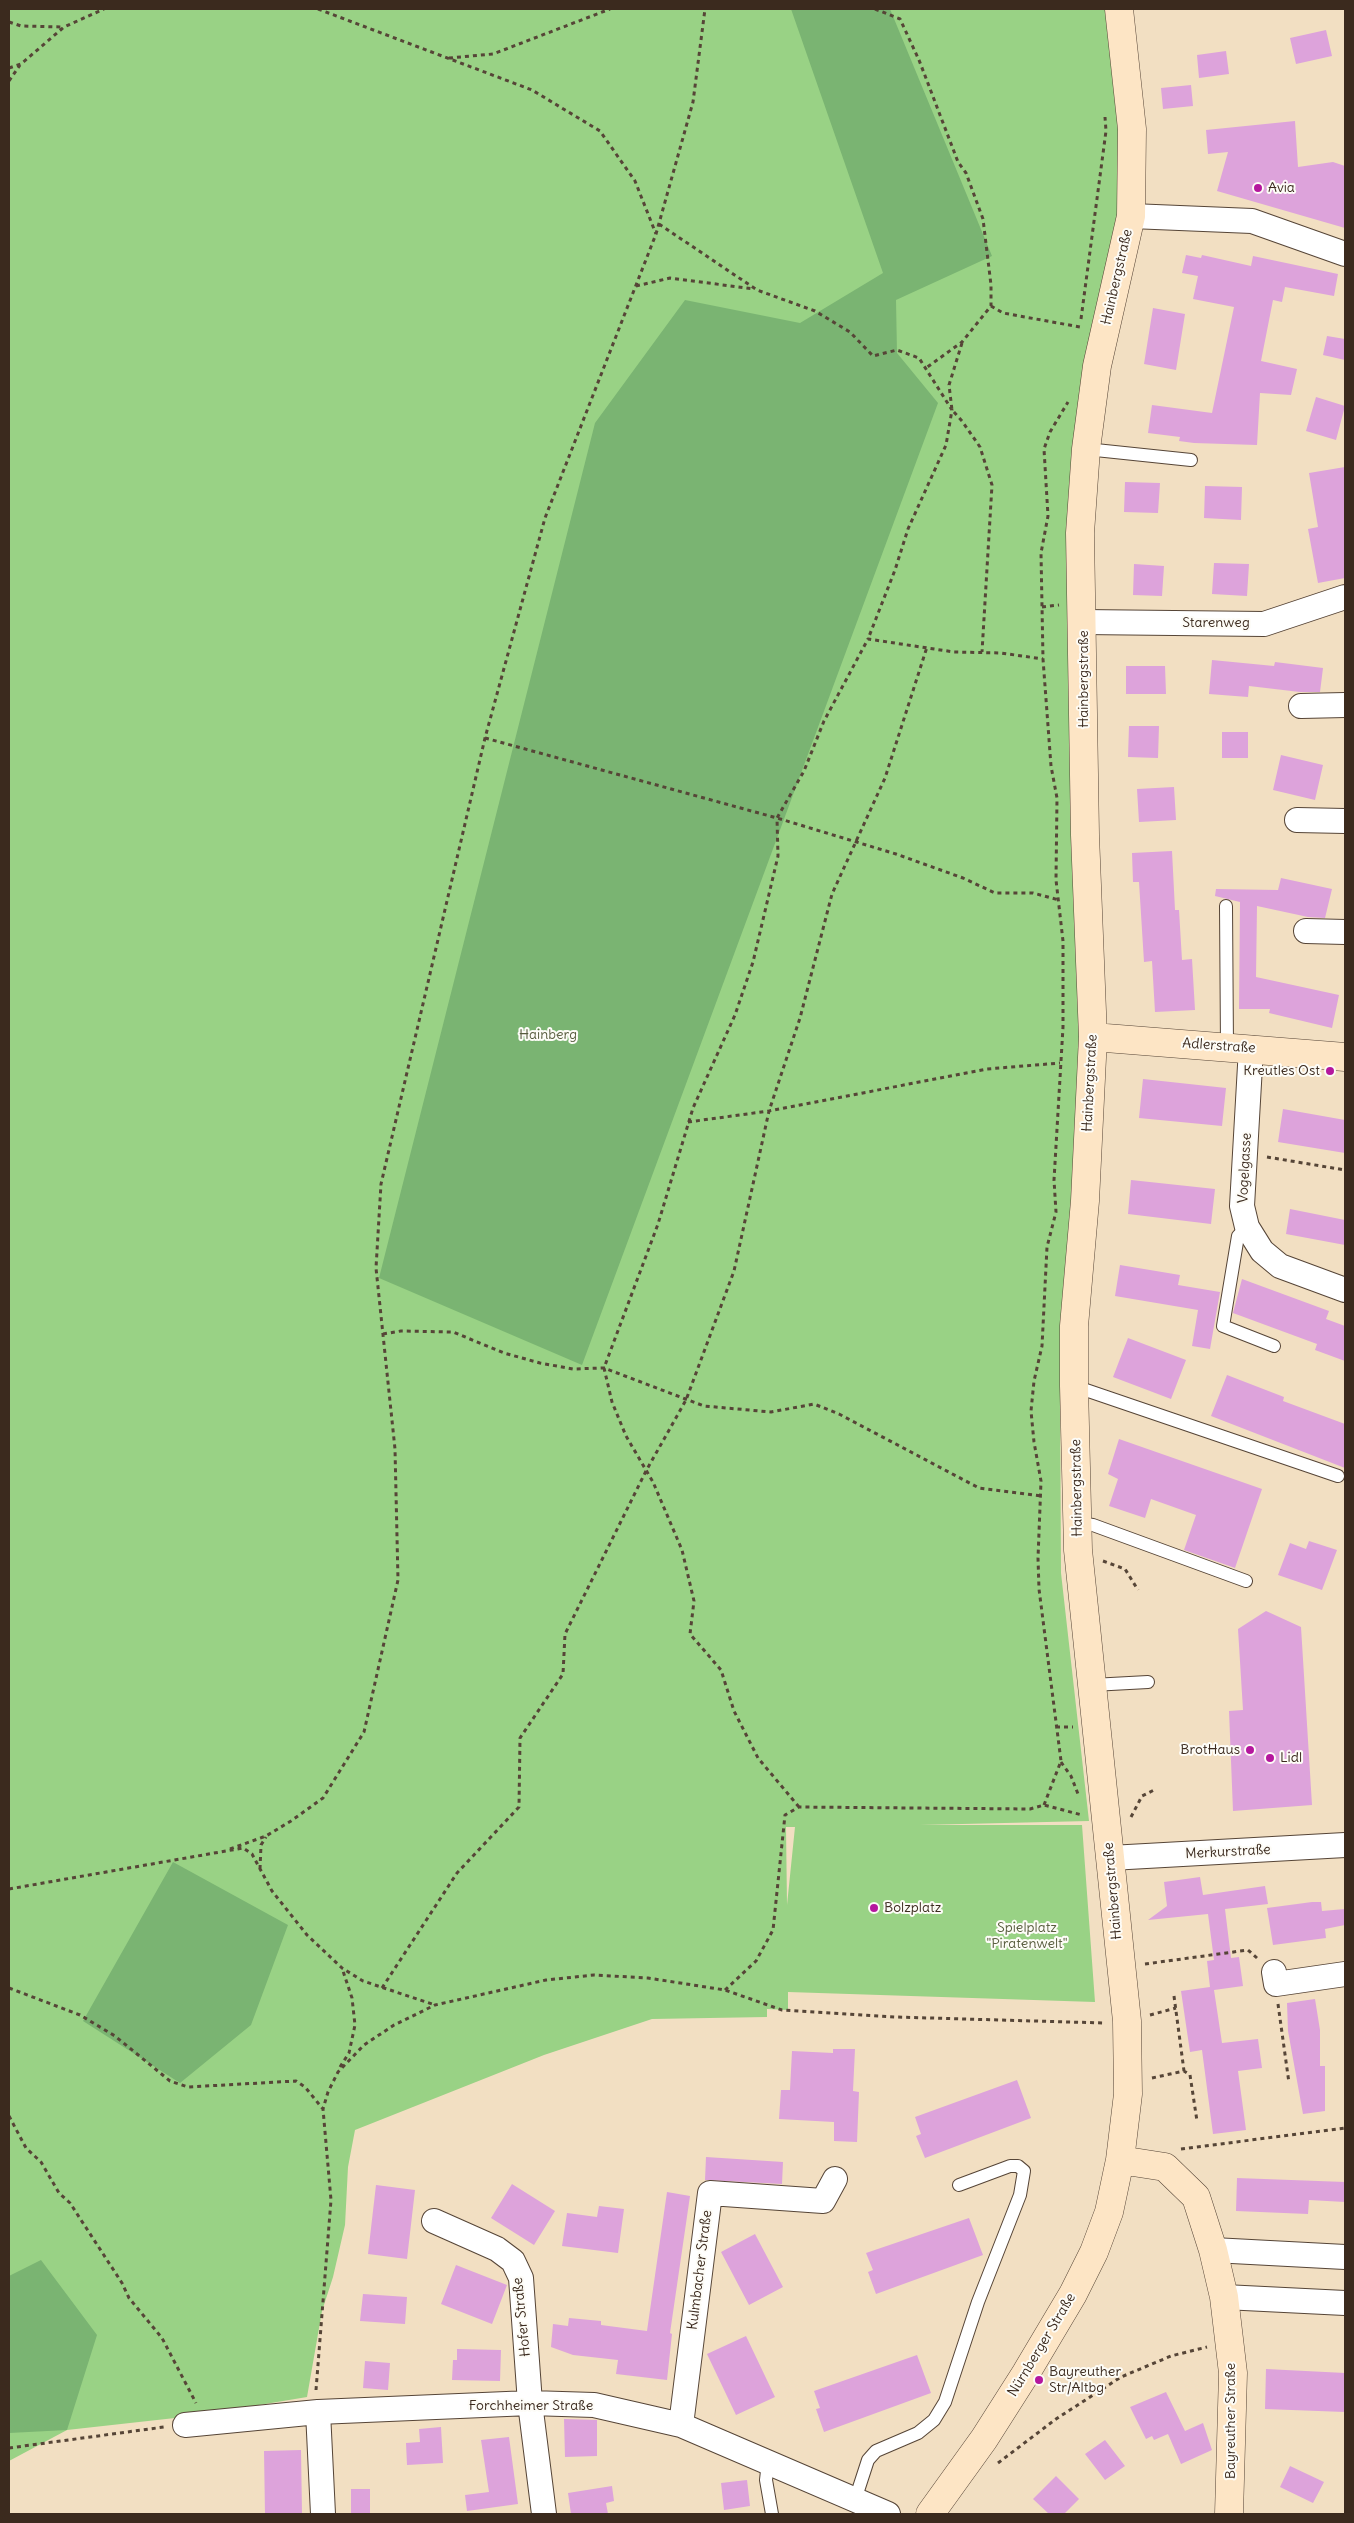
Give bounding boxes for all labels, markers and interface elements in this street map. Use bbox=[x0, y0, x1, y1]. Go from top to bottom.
place label: Avia bbox=[1268, 180, 1295, 196]
marker: Avia bbox=[1252, 182, 1264, 194]
street label: Hainbergstraße bbox=[1098, 227, 1136, 327]
street label: Starenweg bbox=[1182, 615, 1250, 631]
street label: Hainbergstraße bbox=[1076, 630, 1092, 728]
park label: Hainberg bbox=[519, 1027, 577, 1043]
street label: Hainbergstraße bbox=[1079, 1034, 1101, 1132]
street label: Adlerstraße bbox=[1182, 1035, 1256, 1057]
place label: Kreutles Ost bbox=[1243, 1063, 1320, 1079]
marker: Kreutles Ost bbox=[1324, 1065, 1336, 1077]
street label: Vogelgasse bbox=[1235, 1132, 1255, 1204]
street label: Hainbergstraße bbox=[1068, 1439, 1086, 1537]
place label: BrotHaus bbox=[1180, 1742, 1240, 1758]
marker: BrotHaus bbox=[1244, 1744, 1256, 1756]
place label: Lidl bbox=[1280, 1750, 1302, 1766]
marker: Lidl bbox=[1264, 1752, 1276, 1764]
street label: Merkurstraße bbox=[1185, 1841, 1271, 1863]
street label: Hainbergstraße bbox=[1100, 1842, 1126, 1940]
place label: Bolzplatz bbox=[884, 1900, 941, 1916]
marker: Bolzplatz bbox=[868, 1902, 880, 1914]
park label: Spielplatz "Piratenwelt" bbox=[986, 1920, 1068, 1952]
street label: Kulmbacher Straße bbox=[684, 2209, 716, 2331]
street label: Hofer Straße bbox=[509, 2277, 535, 2357]
street label: Nürnberger Straße bbox=[1004, 2290, 1080, 2400]
street label: Bayreuther Straße bbox=[1223, 2363, 1239, 2479]
place label: Bayreuther Str/Altbg bbox=[1049, 2364, 1121, 2396]
marker: Bayreuther Str/Altbg bbox=[1033, 2374, 1045, 2386]
street label: Forchheimer Straße bbox=[469, 2398, 593, 2414]

